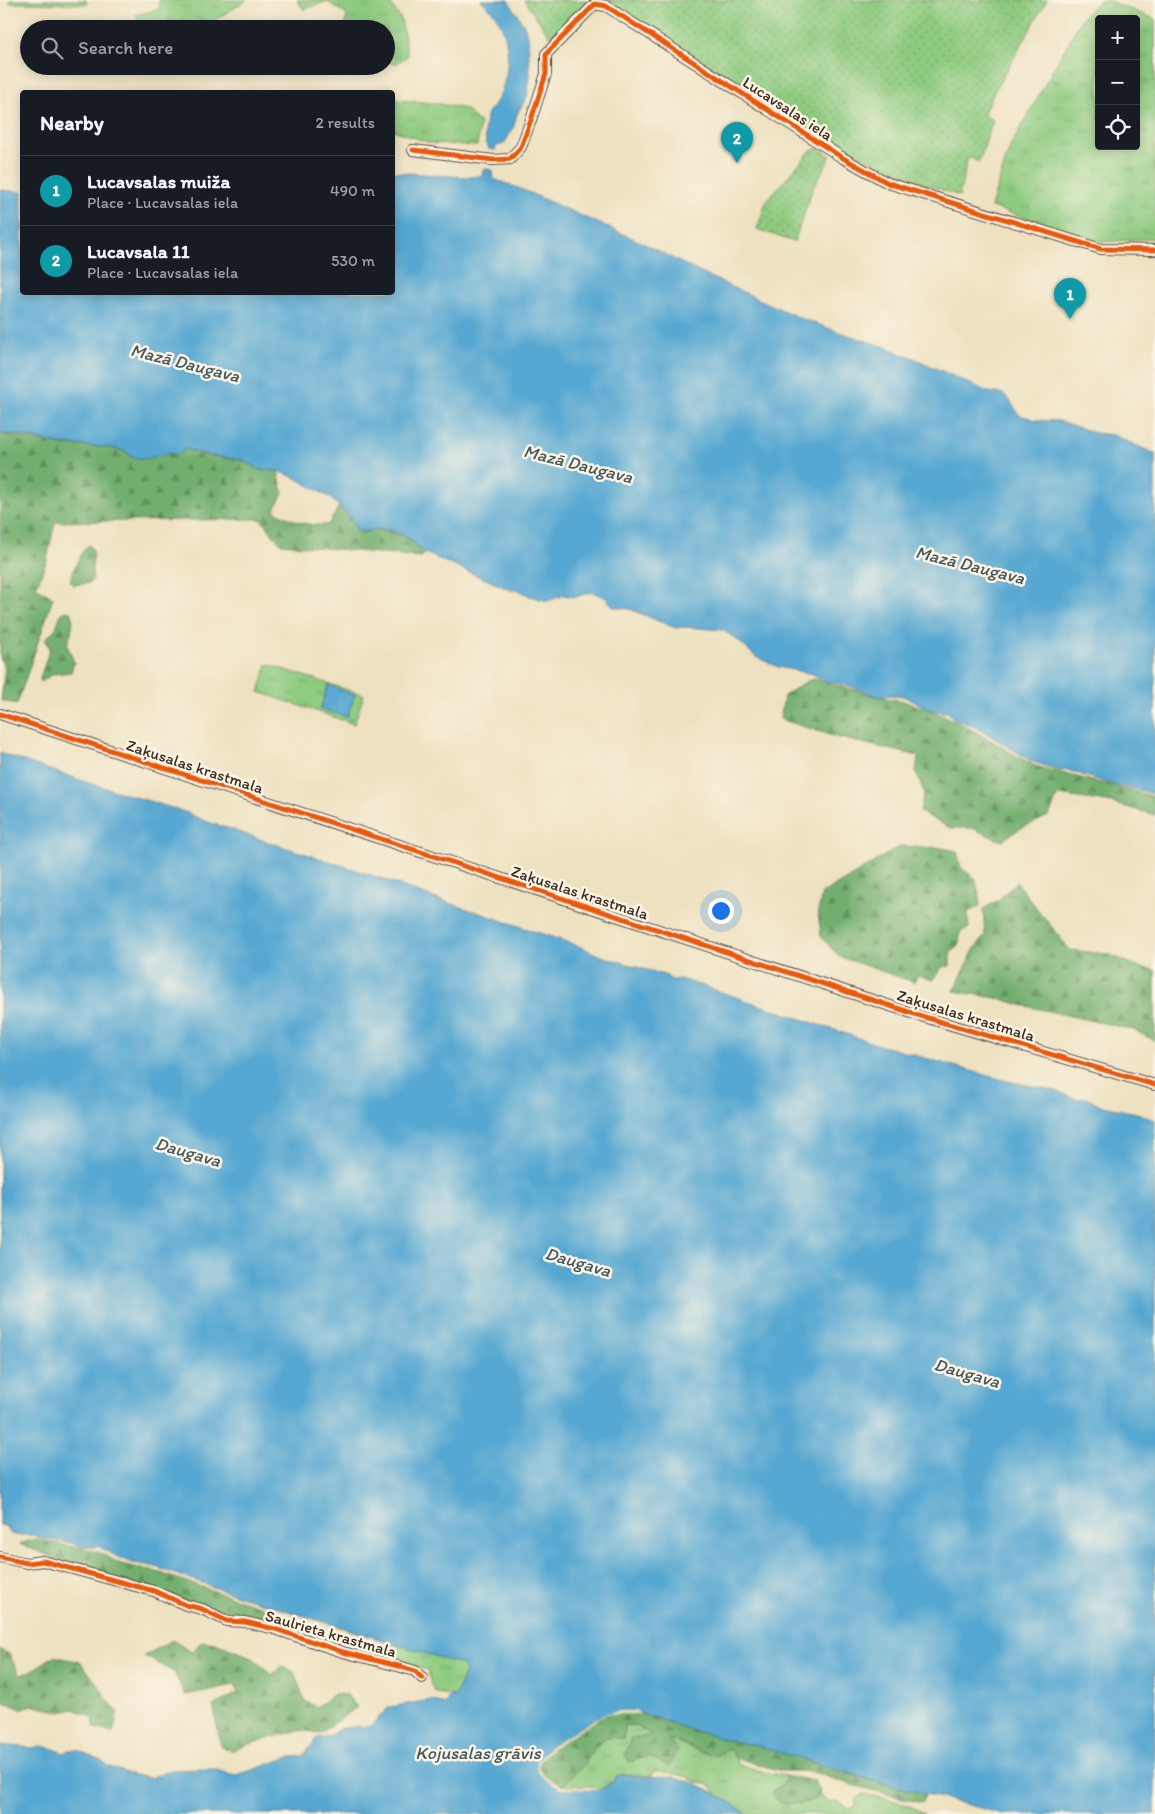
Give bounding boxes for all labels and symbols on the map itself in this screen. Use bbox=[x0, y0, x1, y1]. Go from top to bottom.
street label: Lucavsalas iela bbox=[739, 72, 837, 145]
pin: 2 bbox=[721, 122, 753, 163]
pin: 1 bbox=[1054, 278, 1086, 319]
water label: Mazā Daugava bbox=[128, 339, 243, 387]
water label: Mazā Daugava bbox=[521, 440, 636, 488]
water label: Mazā Daugava bbox=[913, 541, 1028, 589]
street label: Zaķusalas krastmala bbox=[124, 735, 266, 798]
street label: Zaķusalas krastmala bbox=[509, 861, 651, 924]
your location bbox=[708, 898, 734, 924]
street label: Zaķusalas krastmala bbox=[895, 985, 1038, 1046]
water label: Daugava bbox=[153, 1132, 224, 1172]
water label: Daugava bbox=[543, 1242, 614, 1282]
water label: Daugava bbox=[932, 1353, 1003, 1393]
street label: Saulrieta krastmala bbox=[263, 1606, 399, 1661]
water label: Kojusalas grāvis bbox=[415, 1742, 542, 1764]

